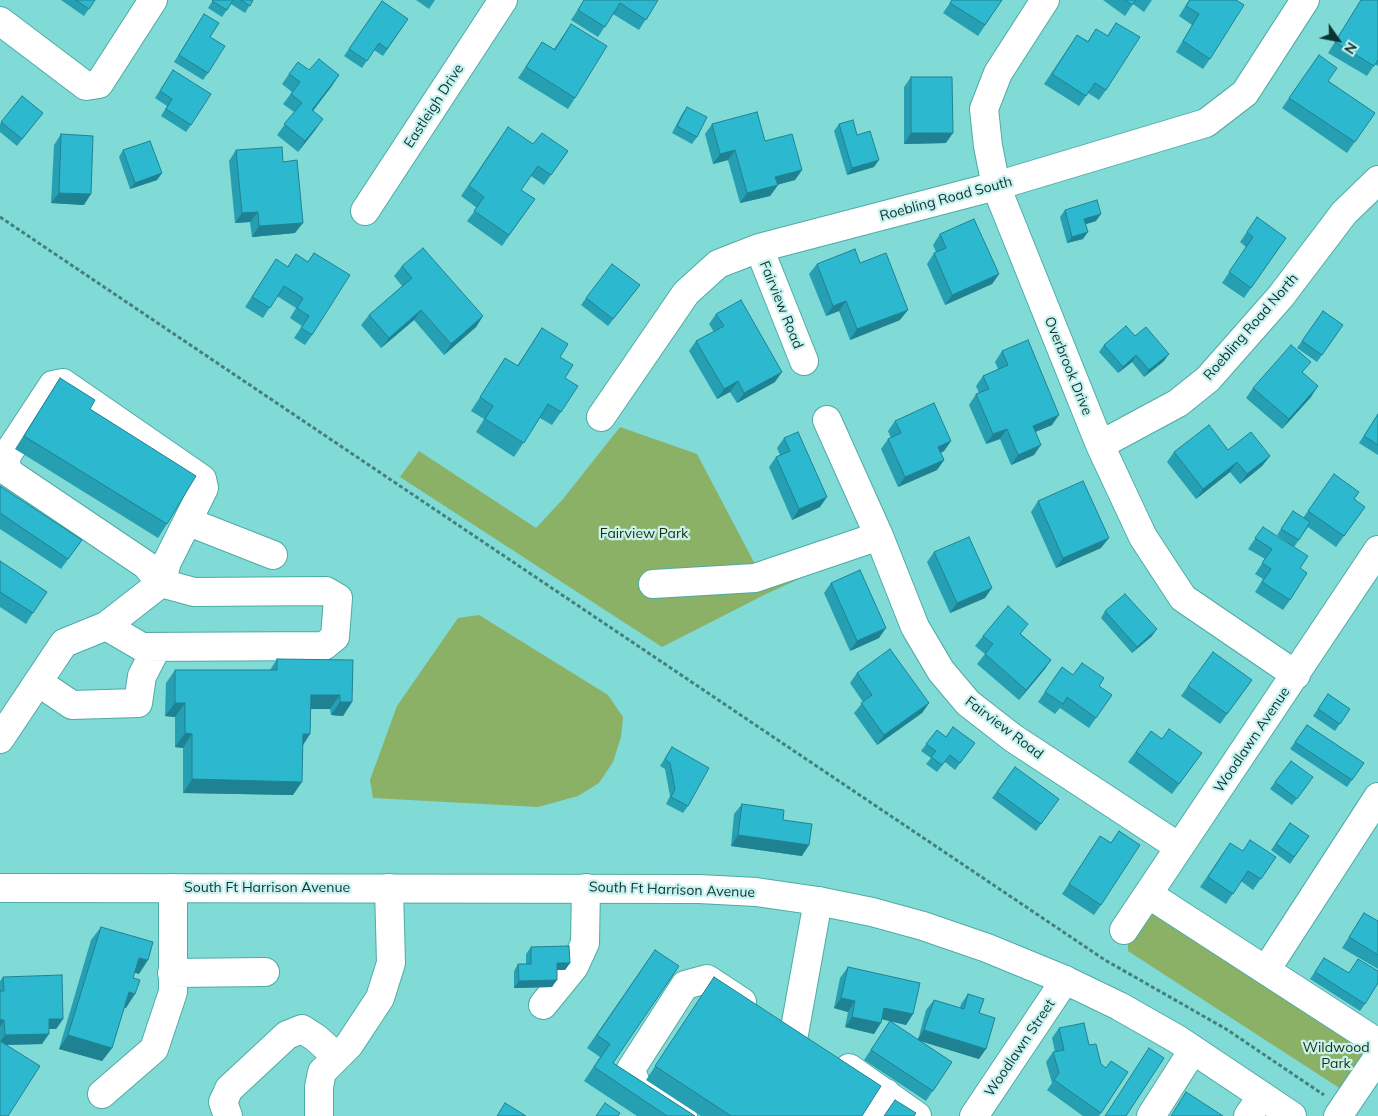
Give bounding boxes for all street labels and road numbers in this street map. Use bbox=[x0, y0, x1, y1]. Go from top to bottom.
street label: Eastleigh Drive bbox=[401, 61, 467, 151]
street label: Roebling Road South bbox=[878, 173, 1014, 225]
street label: Fairview Road bbox=[756, 259, 806, 351]
street label: Roebling Road North bbox=[1200, 270, 1302, 384]
street label: Overbrook Drive bbox=[1041, 314, 1095, 418]
street label: Woodlawn Avenue bbox=[1210, 684, 1294, 796]
street label: Fairview Road bbox=[962, 693, 1046, 763]
street label: South Ft Harrison Avenue bbox=[589, 879, 755, 901]
street label: South Ft Harrison Avenue bbox=[184, 880, 350, 896]
street label: Woodlawn Street bbox=[981, 996, 1059, 1100]

